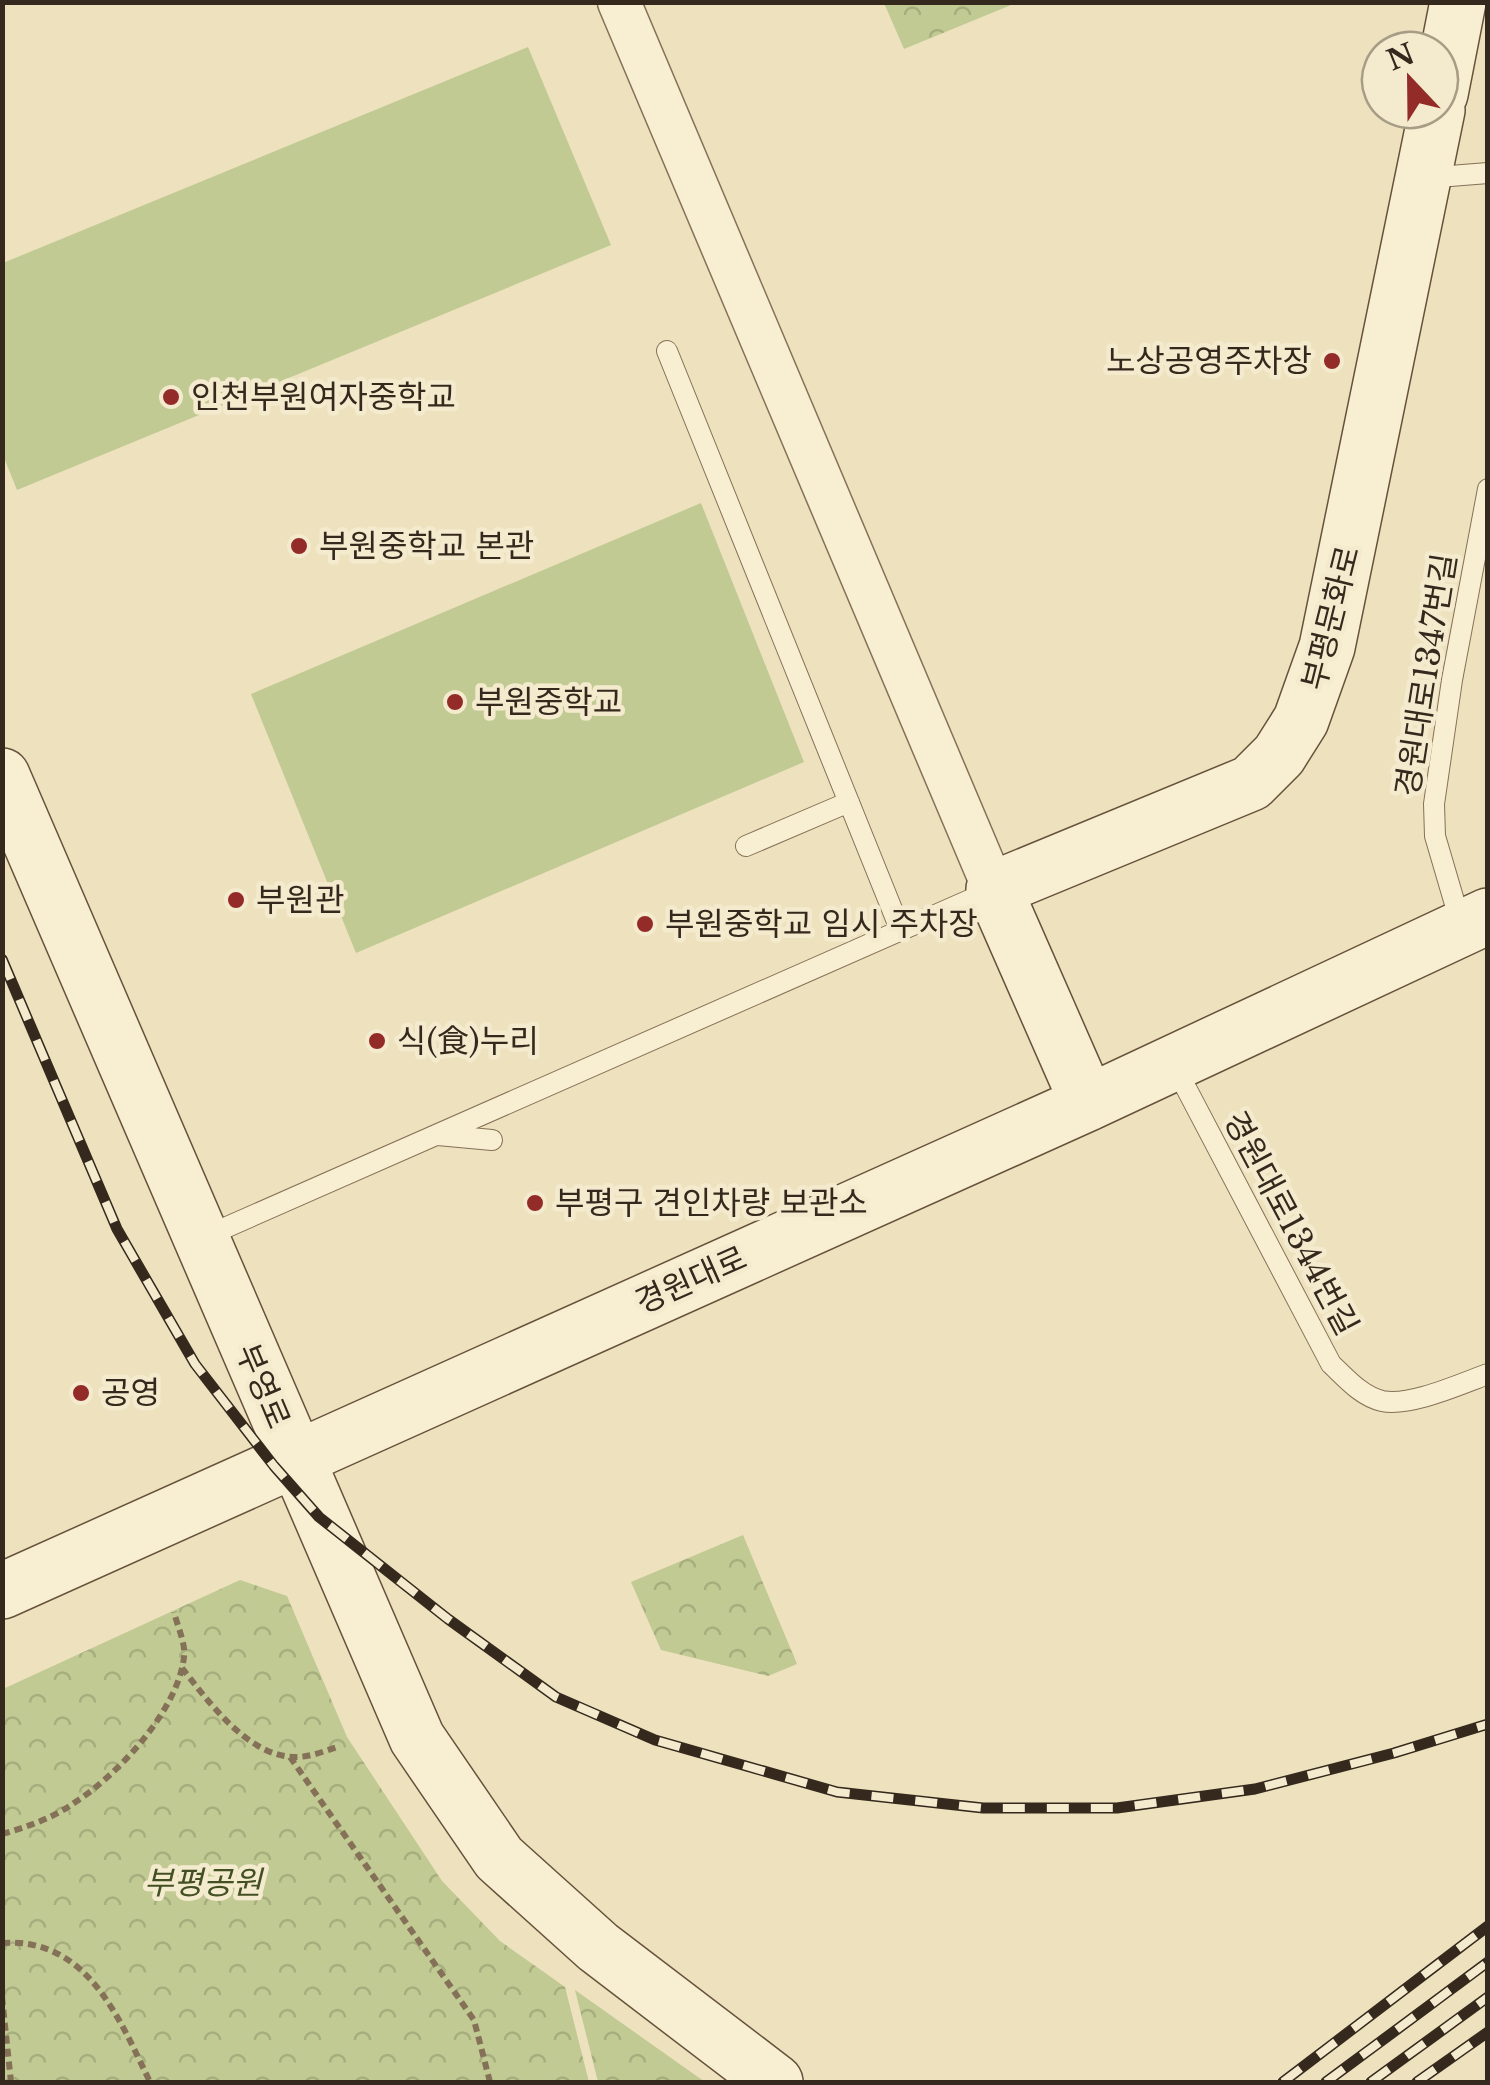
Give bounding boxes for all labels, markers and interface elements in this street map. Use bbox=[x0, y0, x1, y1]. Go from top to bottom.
north arrow bbox=[1360, 30, 1460, 130]
text: N bbox=[1382, 36, 1420, 78]
place label: 노상공영주차장 bbox=[1106, 341, 1312, 381]
marker: 노상공영주차장 bbox=[1321, 350, 1343, 372]
place label: 인천부원여자중학교 bbox=[191, 377, 456, 417]
marker: 인천부원여자중학교 bbox=[160, 386, 182, 408]
place label: 부원중학교 본관 bbox=[319, 526, 534, 566]
marker: 부원중학교 본관 bbox=[288, 535, 310, 557]
street label: 부평문화로 bbox=[1294, 542, 1368, 694]
street label: 경원대로1347번길 bbox=[1387, 551, 1465, 799]
place label: 부원중학교 bbox=[475, 682, 622, 722]
marker: 부원중학교 bbox=[444, 691, 466, 713]
place label: 부원관 bbox=[256, 880, 344, 920]
marker: 부원관 bbox=[225, 889, 247, 911]
place label: 부원중학교 임시 주차장 bbox=[665, 904, 978, 944]
marker: 부원중학교 임시 주차장 bbox=[634, 913, 656, 935]
place label: 식(食)누리 bbox=[397, 1021, 539, 1061]
marker: 식(食)누리 bbox=[366, 1030, 388, 1052]
street label: 경원대로1344번길 bbox=[1215, 1104, 1367, 1342]
place label: 부평구 견인차량 보관소 bbox=[555, 1183, 868, 1223]
marker: 부평구 견인차량 보관소 bbox=[524, 1192, 546, 1214]
street label: 경원대로 bbox=[629, 1238, 753, 1322]
street label: 부영로 bbox=[227, 1338, 299, 1434]
place label: 공영 bbox=[101, 1373, 160, 1413]
marker: 공영 bbox=[70, 1382, 92, 1404]
park label: 부평공원 bbox=[144, 1863, 264, 1903]

